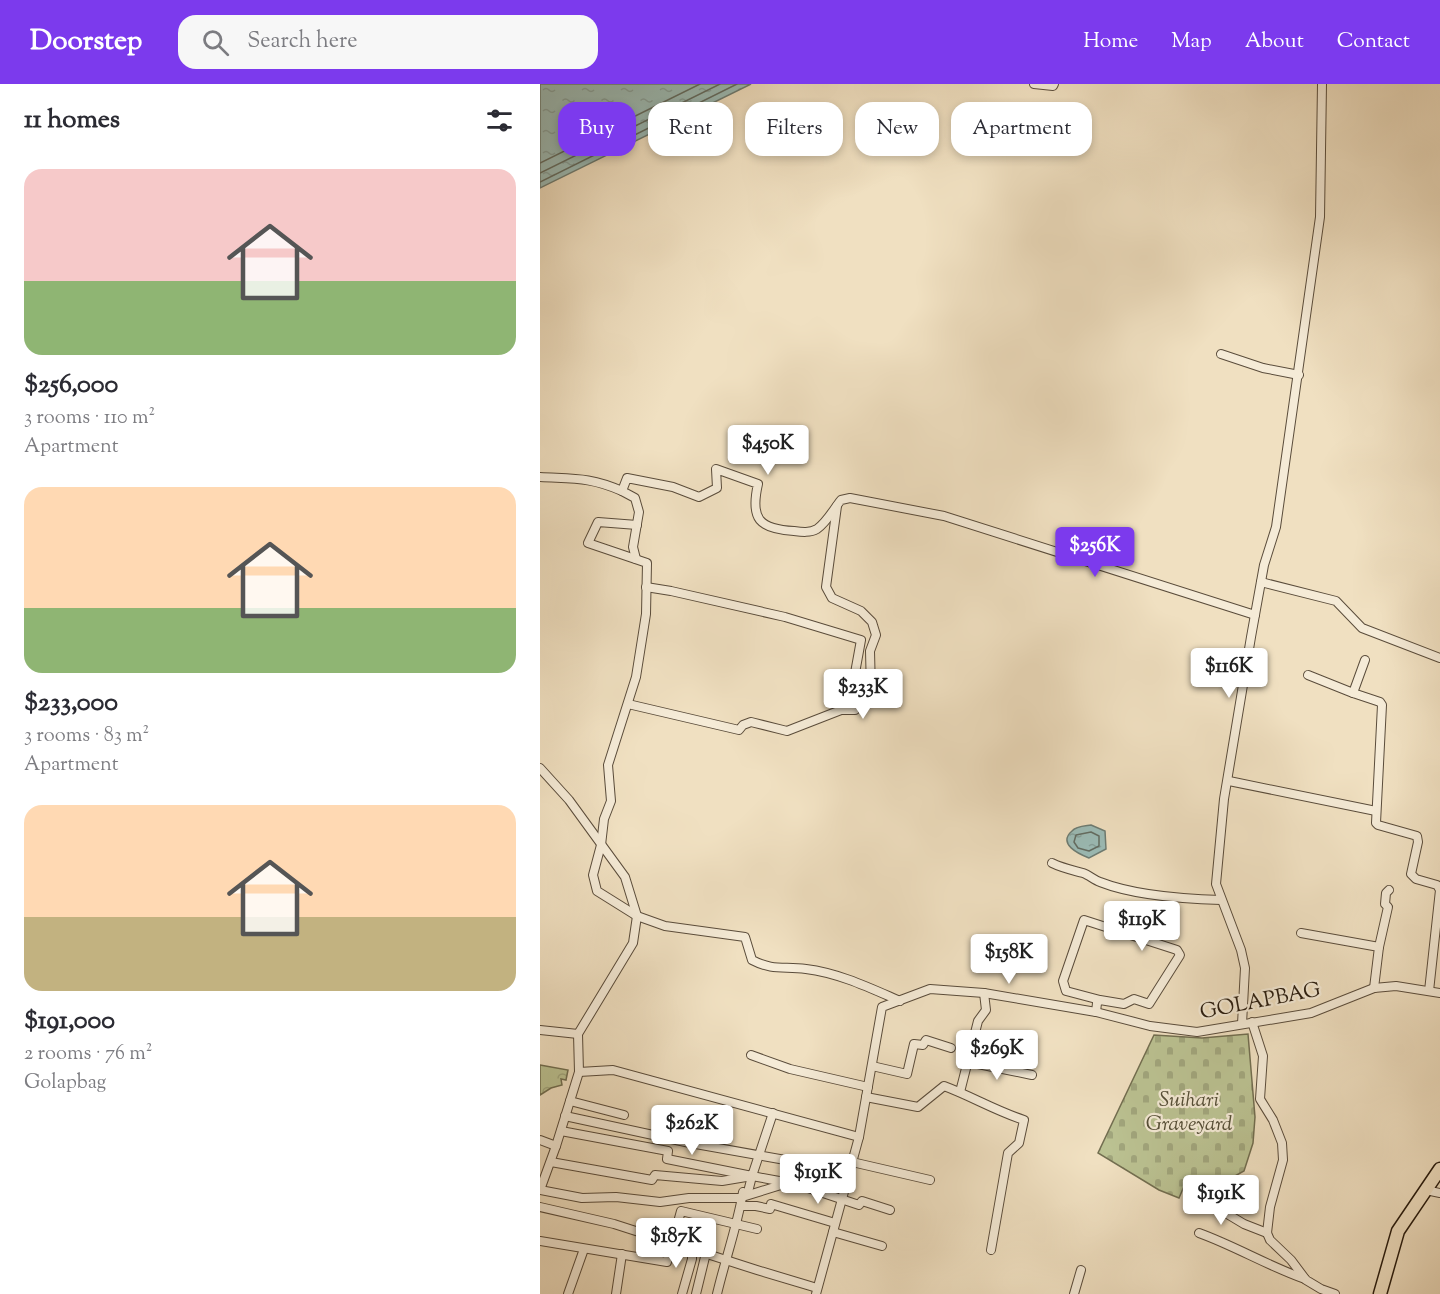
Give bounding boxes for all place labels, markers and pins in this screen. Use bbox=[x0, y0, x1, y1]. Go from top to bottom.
pin: $450K bbox=[726, 425, 810, 476]
pin: $256K bbox=[1053, 527, 1137, 578]
pin: $116K bbox=[1187, 648, 1271, 699]
pin: $233K bbox=[821, 669, 905, 720]
pin: $119K bbox=[1100, 901, 1184, 952]
pin: $158K bbox=[967, 934, 1051, 985]
pin: $269K bbox=[955, 1030, 1039, 1081]
pin: $262K bbox=[650, 1105, 734, 1156]
pin: $191K bbox=[776, 1154, 860, 1205]
pin: $191K bbox=[1179, 1175, 1263, 1226]
pin: $187K bbox=[634, 1218, 718, 1269]

